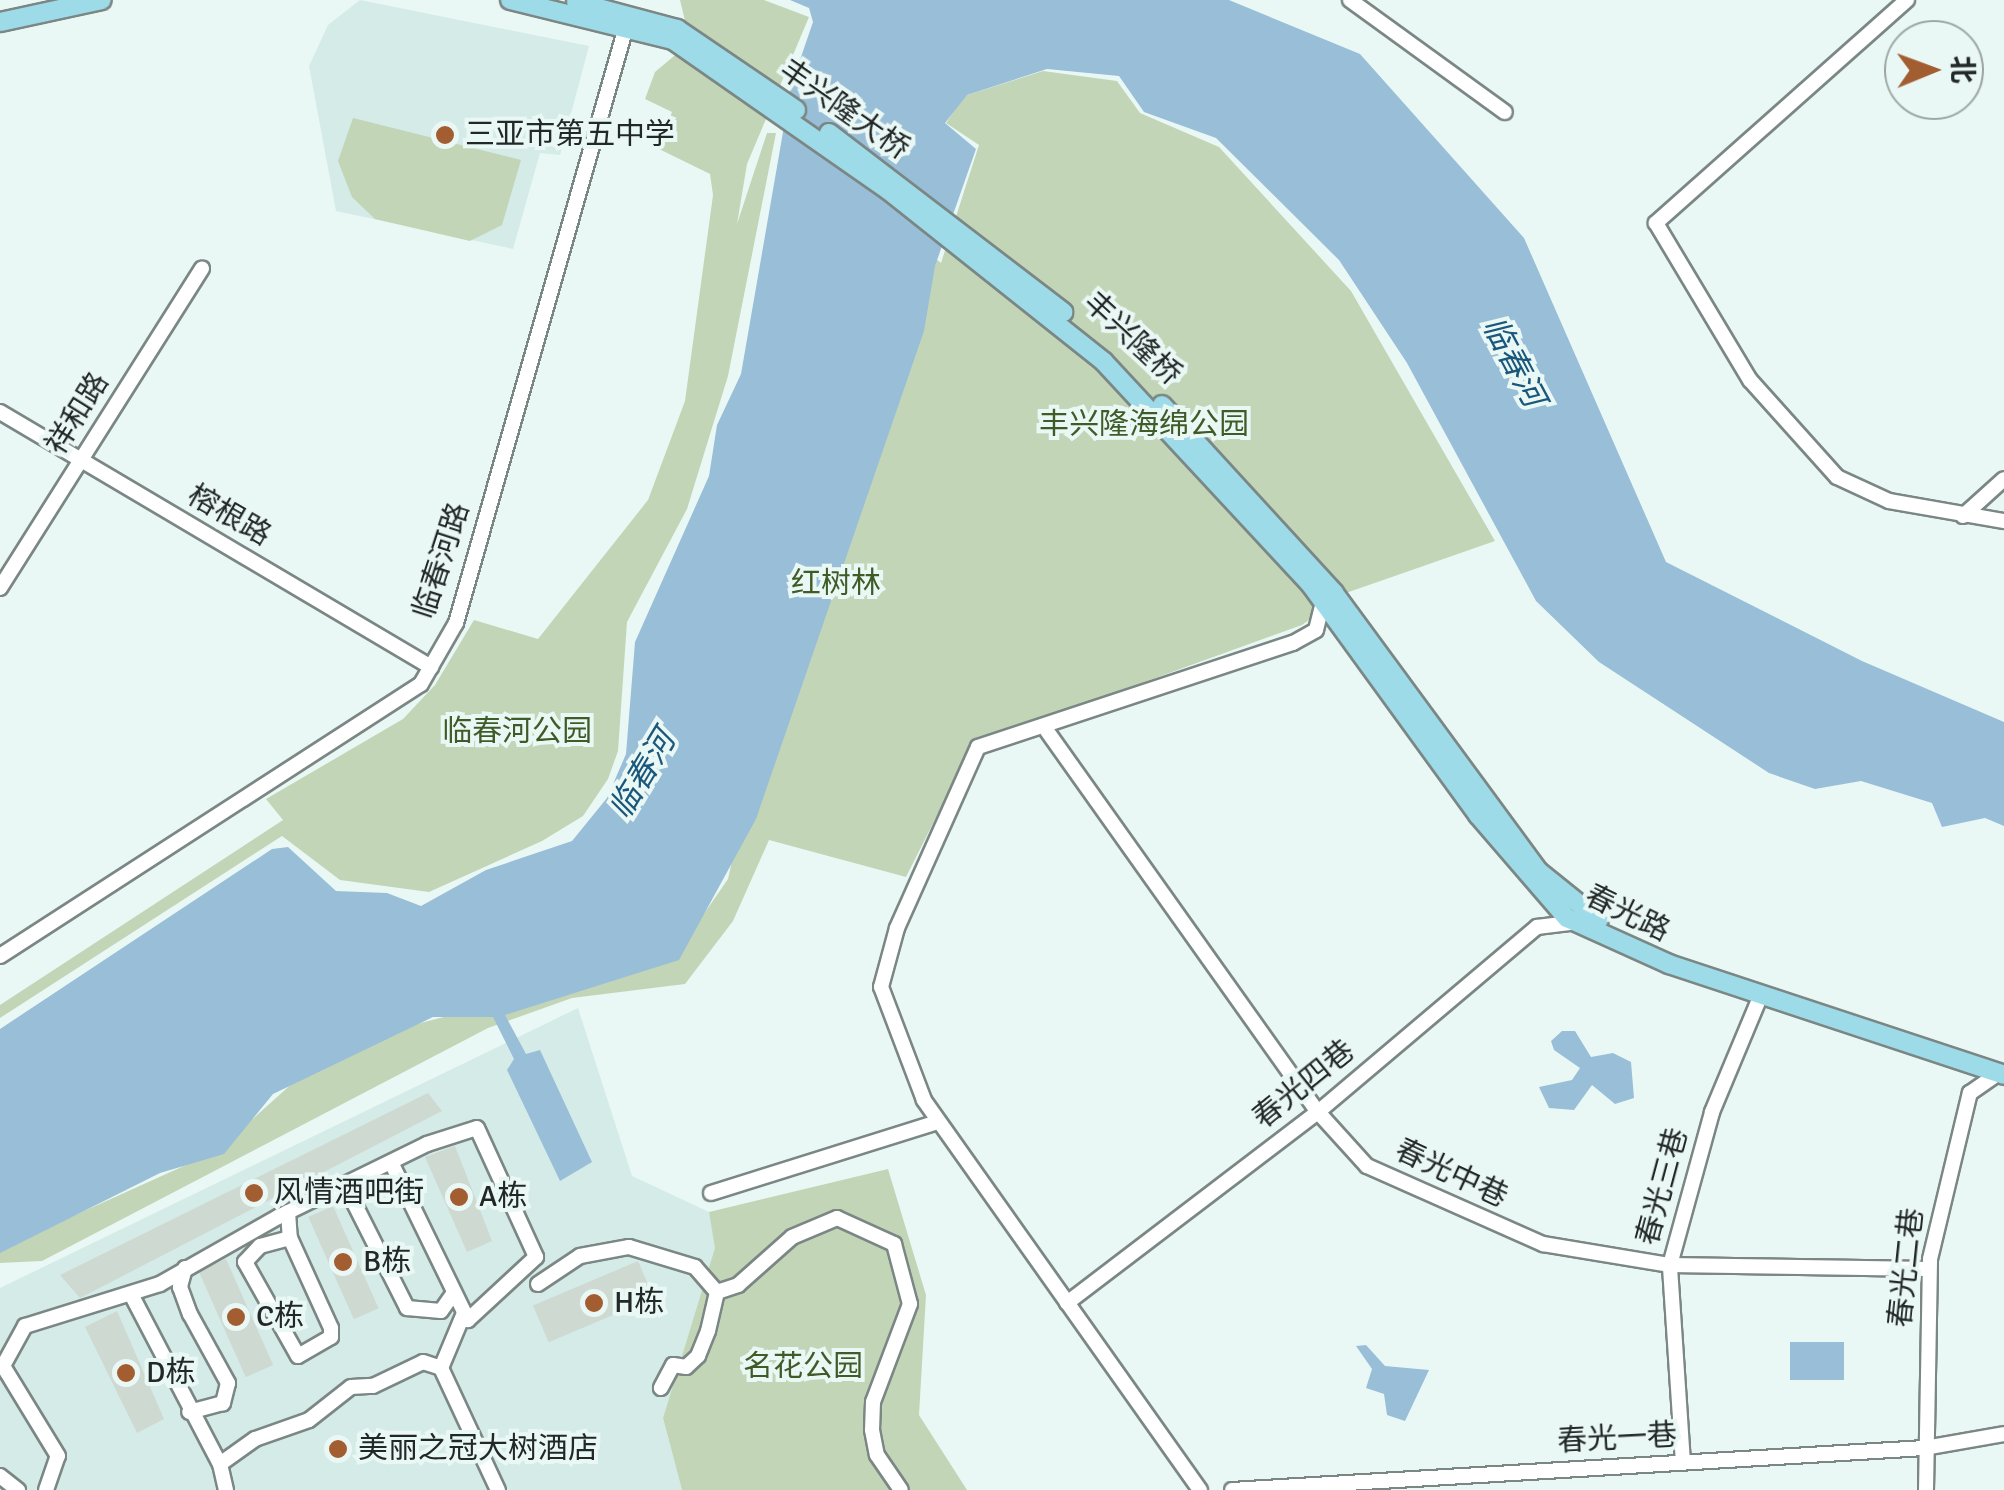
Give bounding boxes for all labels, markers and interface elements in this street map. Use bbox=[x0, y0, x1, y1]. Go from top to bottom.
north arrow bbox=[1884, 20, 1984, 120]
street label: 丰兴隆大桥 bbox=[772, 52, 916, 168]
text: 北 bbox=[1945, 55, 1979, 84]
place label: 三亚市第五中学 bbox=[465, 117, 675, 153]
marker: 三亚市第五中学 bbox=[434, 124, 456, 146]
street label: 丰兴隆桥 bbox=[1076, 285, 1188, 393]
water label: 临春河 bbox=[1474, 311, 1552, 413]
street label: 祥和路 bbox=[39, 366, 117, 462]
park label: 丰兴隆海绵公园 bbox=[1039, 407, 1249, 443]
street label: 榕根路 bbox=[181, 478, 277, 554]
street label: 临春河路 bbox=[406, 498, 478, 624]
park label: 红树林 bbox=[791, 566, 881, 602]
park label: 临春河公园 bbox=[442, 714, 592, 750]
water label: 临春河 bbox=[602, 724, 684, 826]
street label: 春光路 bbox=[1579, 878, 1675, 950]
street label: 春光四巷 bbox=[1246, 1033, 1362, 1137]
street label: 春光三巷 bbox=[1630, 1124, 1696, 1250]
street label: 春光中巷 bbox=[1389, 1132, 1513, 1216]
place label: 风情酒吧街 bbox=[274, 1175, 424, 1211]
place label: A栋 bbox=[479, 1179, 527, 1215]
marker: 风情酒吧街 bbox=[243, 1182, 265, 1204]
marker: A栋 bbox=[448, 1186, 470, 1208]
street label: 春光二巷 bbox=[1883, 1206, 1931, 1330]
place label: B栋 bbox=[363, 1244, 411, 1280]
marker: B栋 bbox=[332, 1251, 354, 1273]
place label: H栋 bbox=[614, 1285, 664, 1321]
marker: H栋 bbox=[583, 1292, 605, 1314]
place label: C栋 bbox=[256, 1299, 304, 1335]
marker: C栋 bbox=[225, 1306, 247, 1328]
park label: 名花公园 bbox=[743, 1349, 863, 1385]
place label: D栋 bbox=[146, 1355, 195, 1391]
marker: D栋 bbox=[115, 1362, 137, 1384]
street label: 春光一巷 bbox=[1556, 1418, 1678, 1460]
place label: 美丽之冠大树酒店 bbox=[358, 1431, 598, 1467]
marker: 美丽之冠大树酒店 bbox=[327, 1438, 349, 1460]

